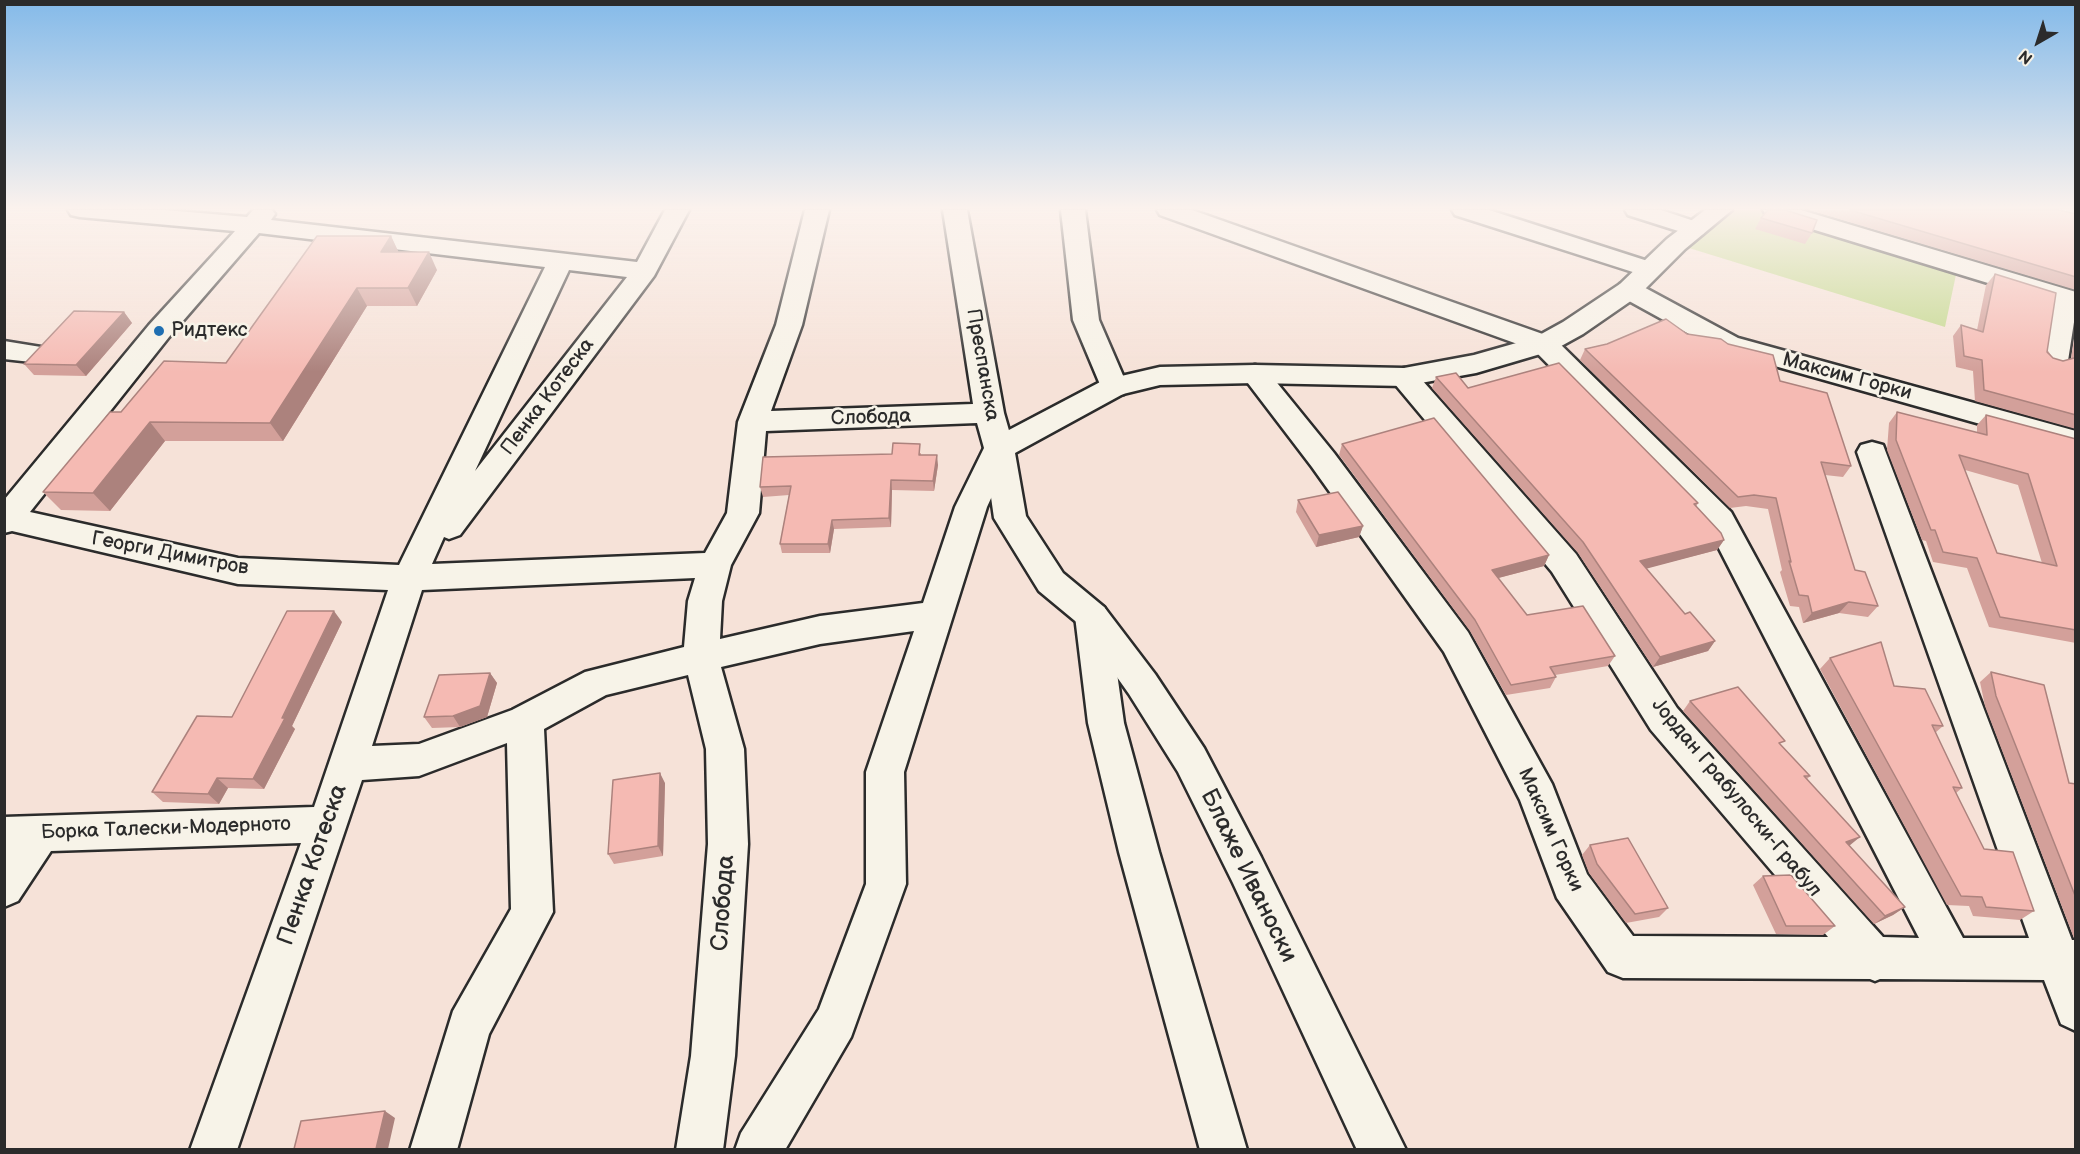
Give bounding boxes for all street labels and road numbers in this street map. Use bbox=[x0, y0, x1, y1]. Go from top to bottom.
street label: Преспанска bbox=[960, 307, 1004, 423]
street label: Пенка Котеска bbox=[496, 334, 600, 460]
street label: Максим Горки bbox=[1780, 348, 1914, 406]
street label: Слобода bbox=[831, 405, 911, 431]
street label: Георги Димитров bbox=[89, 527, 251, 581]
street label: Јордан Грабулоски-Грабул bbox=[1646, 694, 1826, 902]
street label: Максим Горки bbox=[1512, 764, 1588, 896]
street label: Пенка Котеска bbox=[272, 781, 354, 949]
street label: Блаже Иваноски bbox=[1194, 785, 1302, 967]
street label: Борка Талески-Модерното bbox=[41, 813, 291, 845]
street label: Слобода bbox=[706, 854, 742, 952]

